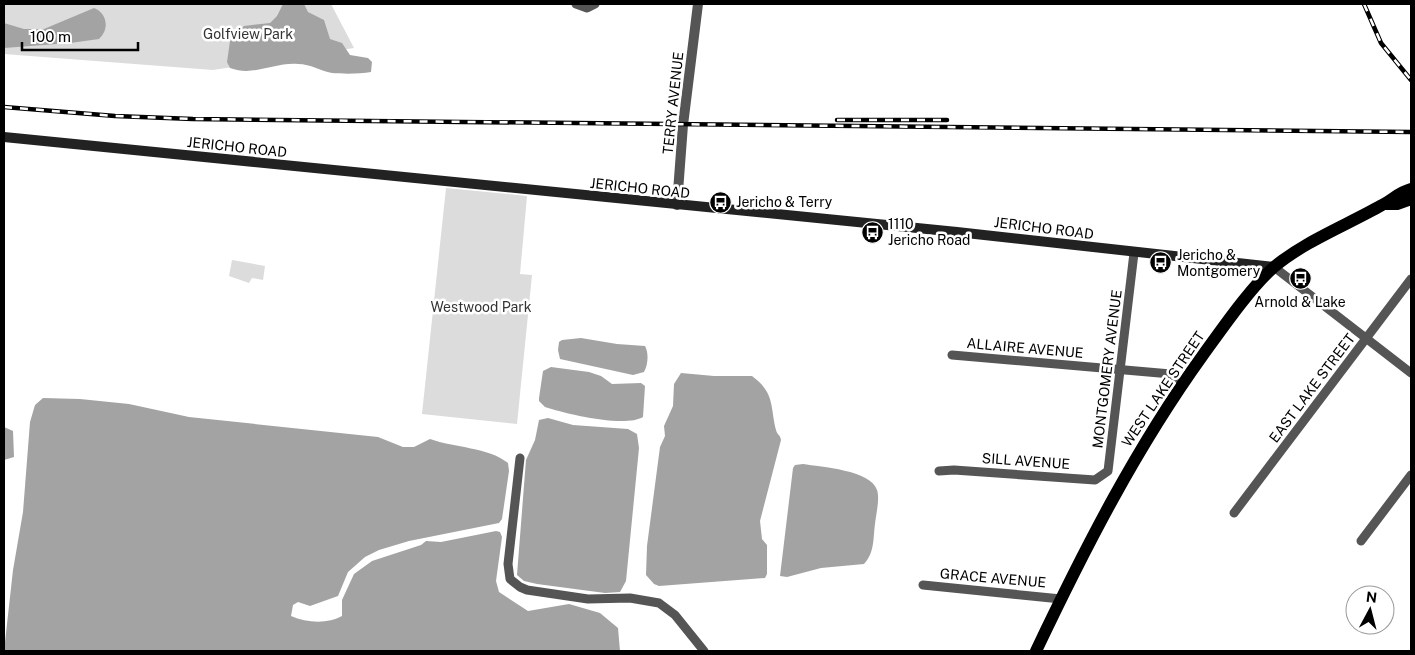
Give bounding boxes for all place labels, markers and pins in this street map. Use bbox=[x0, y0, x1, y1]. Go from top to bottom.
bus stop icon: Jericho & Terry bbox=[708, 190, 732, 214]
place label: Jericho & Terry bbox=[736, 194, 833, 210]
place label: 1110 Jericho Road bbox=[888, 216, 970, 248]
bus stop icon: 1110 Jericho Road bbox=[860, 220, 884, 244]
place label: Jericho & Montgomery bbox=[1177, 247, 1261, 279]
bus stop icon: Jericho & Montgomery bbox=[1149, 251, 1173, 275]
bus stop icon: Arnold & Lake bbox=[1288, 267, 1312, 291]
place label: Arnold & Lake bbox=[1254, 294, 1346, 310]

